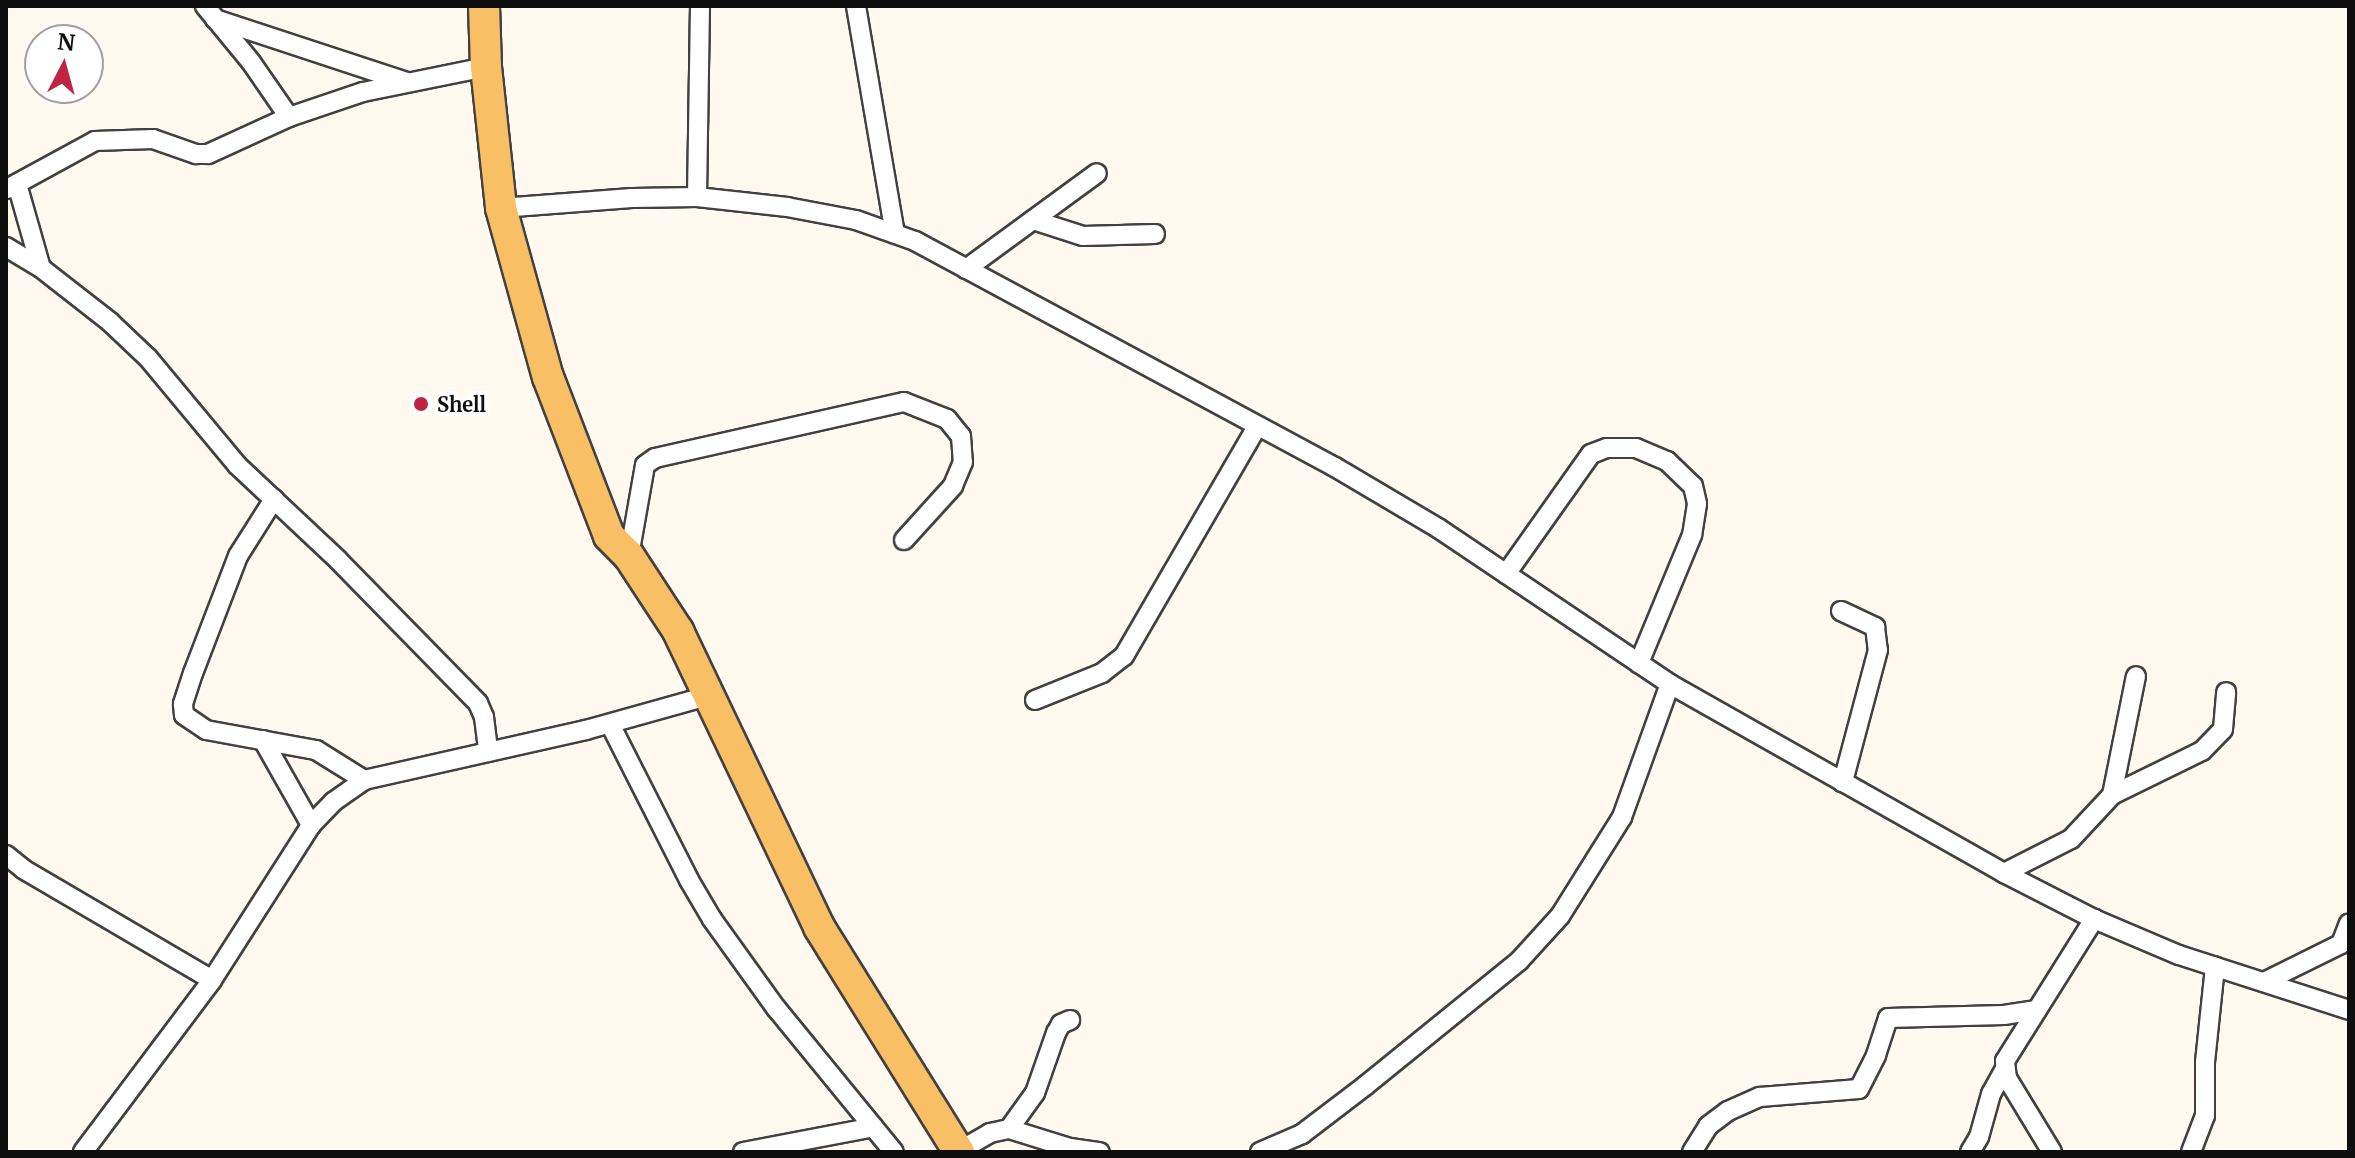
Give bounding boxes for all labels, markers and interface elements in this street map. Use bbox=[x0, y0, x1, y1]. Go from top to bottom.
north arrow bbox=[24, 24, 104, 104]
text: N bbox=[56, 27, 76, 57]
place label: Shell bbox=[437, 392, 486, 416]
marker: Shell bbox=[412, 395, 430, 413]

